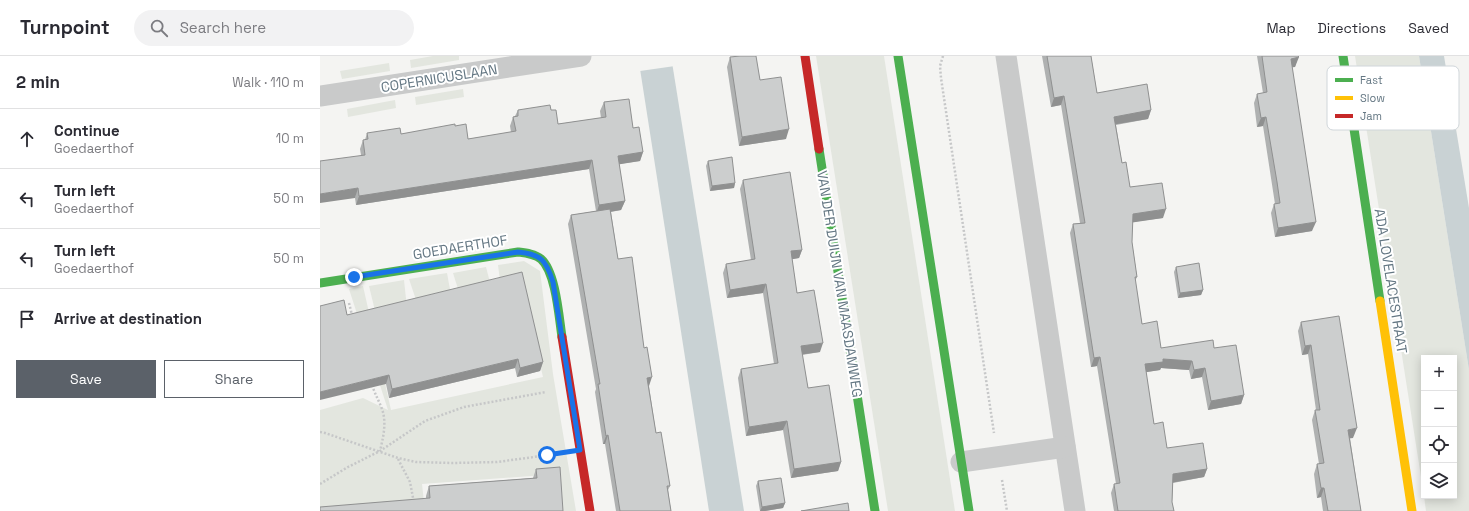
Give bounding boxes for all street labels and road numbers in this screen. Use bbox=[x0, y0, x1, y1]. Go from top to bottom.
street label: COPERNICUSLAAN bbox=[379, 60, 499, 96]
street label: VAN DER DUIJN VAN MAASDAMWEG bbox=[813, 169, 867, 399]
street label: ADA LOVELACESTRAAT bbox=[1371, 207, 1411, 355]
street label: GOEDAERTHOF bbox=[411, 231, 509, 263]

